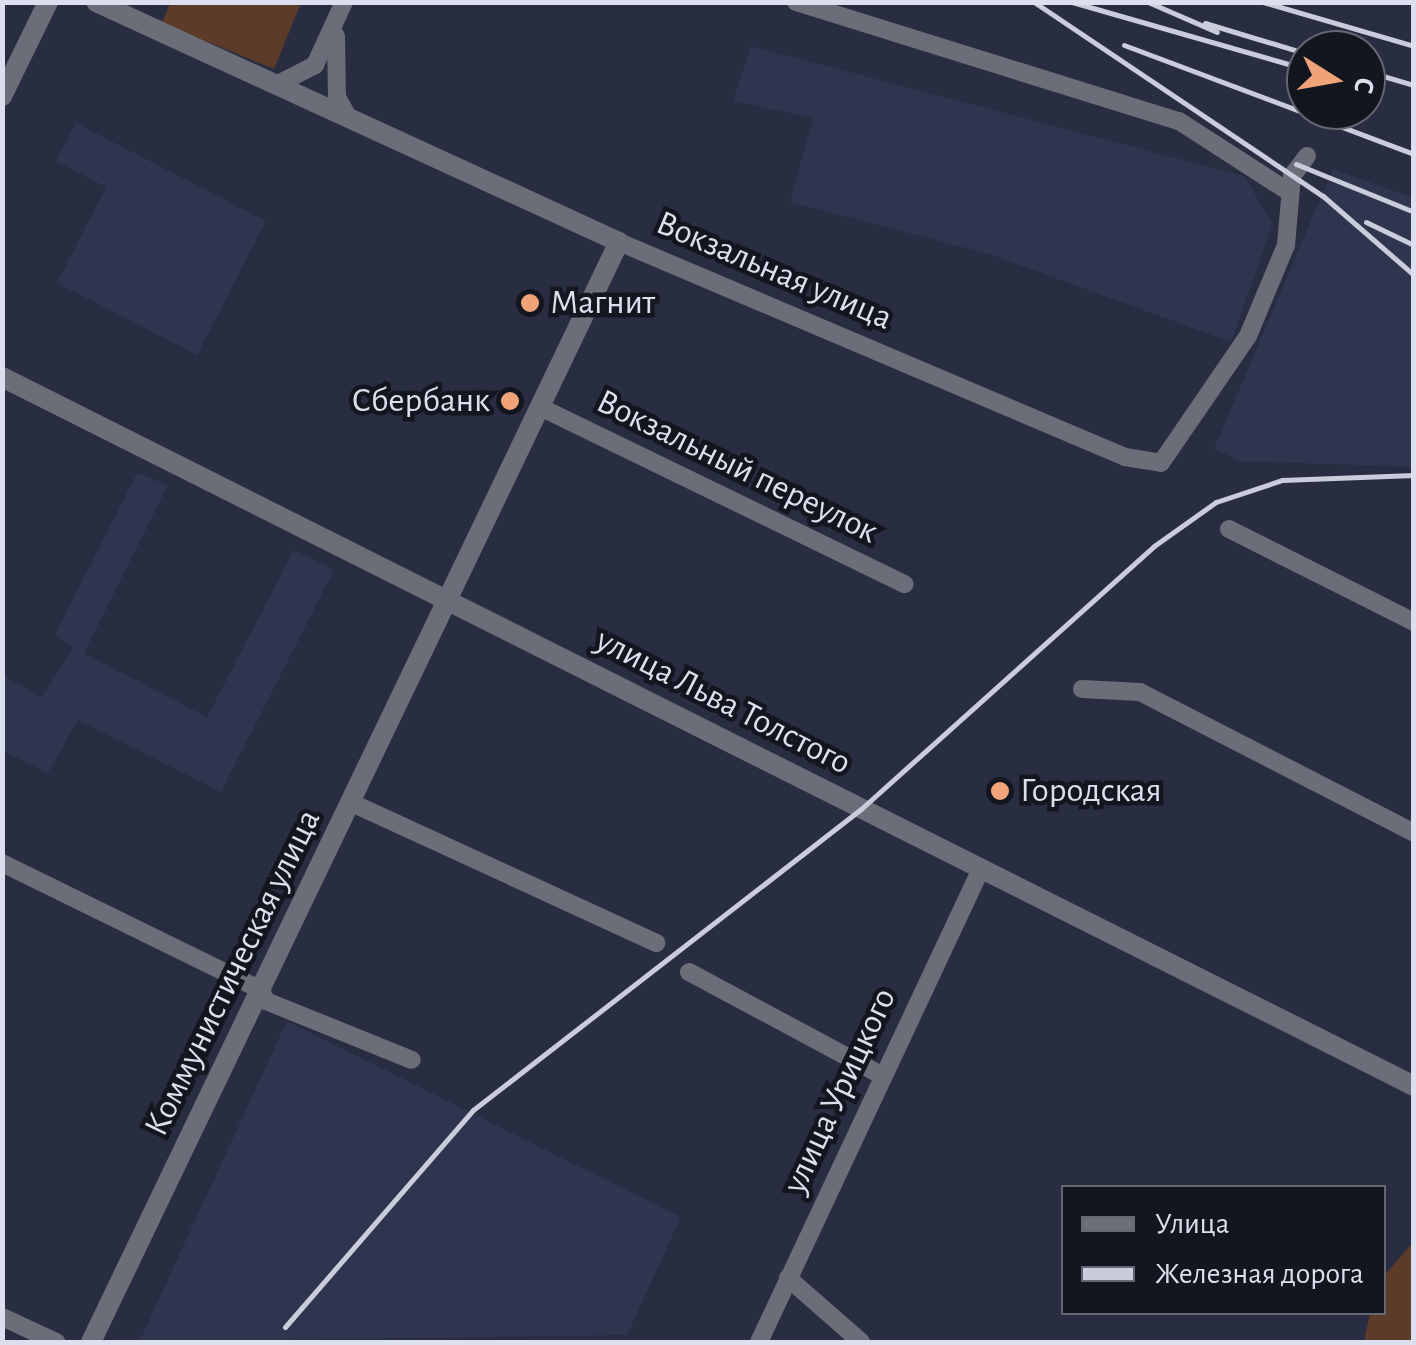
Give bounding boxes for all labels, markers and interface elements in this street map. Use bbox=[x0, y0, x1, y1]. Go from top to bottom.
north arrow bbox=[1286, 30, 1386, 130]
text: С bbox=[1348, 75, 1379, 96]
street label: Вокзальная улица bbox=[650, 202, 898, 340]
place label: Магнит bbox=[550, 282, 655, 324]
marker: Магнит bbox=[519, 292, 541, 314]
place label: Сбербанк bbox=[351, 380, 490, 422]
street label: Вокзальный переулок bbox=[589, 381, 885, 553]
marker: Сбербанк bbox=[499, 390, 521, 412]
street label: улица Льва Толстого bbox=[588, 620, 858, 784]
place label: Городская bbox=[1020, 770, 1162, 812]
marker: Городская bbox=[989, 780, 1011, 802]
street label: Коммунистическая улица bbox=[136, 803, 330, 1143]
street label: улица Урицкого bbox=[774, 982, 906, 1200]
legend bbox=[1061, 1185, 1386, 1315]
text: Улица bbox=[1155, 1209, 1230, 1239]
text: Железная дорога bbox=[1155, 1259, 1364, 1289]

